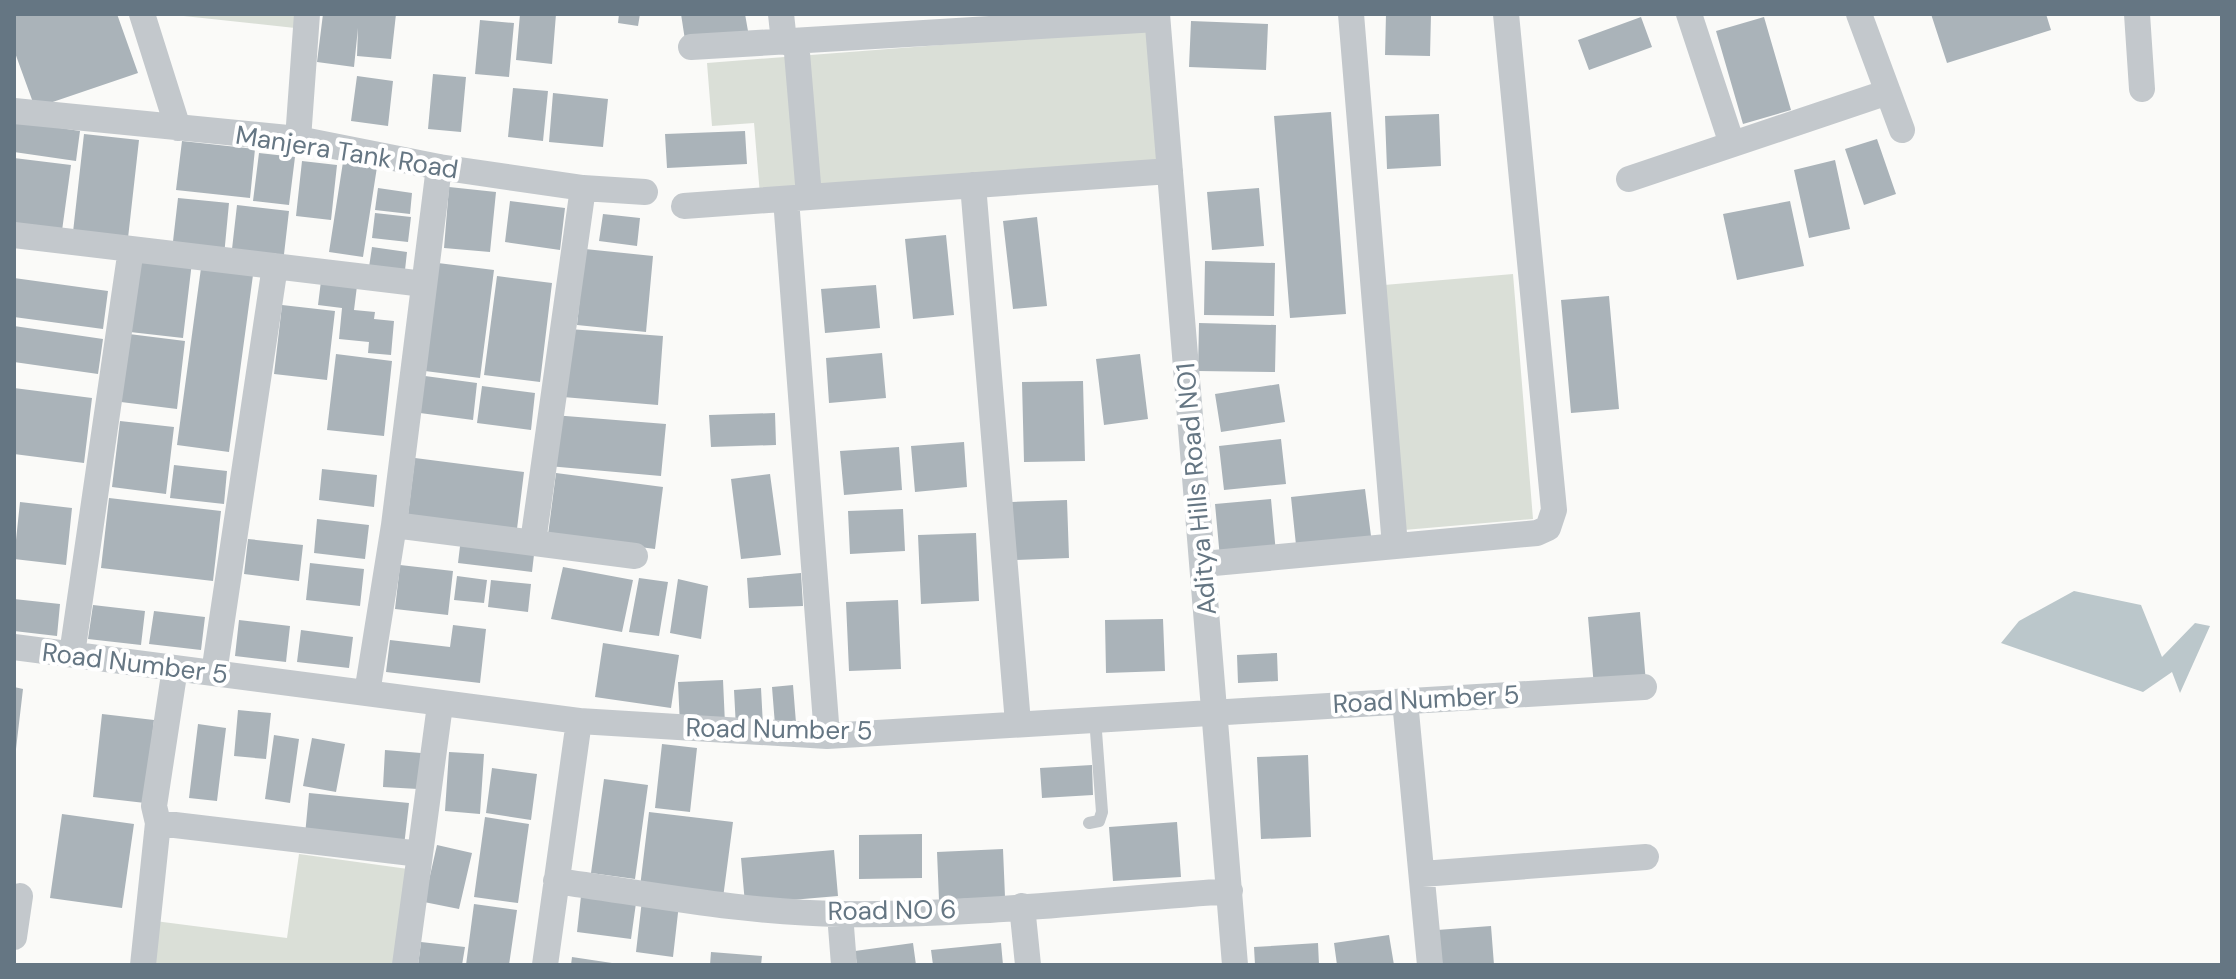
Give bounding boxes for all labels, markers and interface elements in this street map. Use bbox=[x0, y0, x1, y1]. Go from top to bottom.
street label: Manjera Tank Road bbox=[233, 118, 461, 186]
street label: Aditya Hills Road NO1 bbox=[1168, 361, 1224, 617]
street label: Road Number 5 bbox=[40, 635, 230, 691]
street label: Road Number 5 bbox=[1332, 677, 1520, 721]
street label: Road Number 5 bbox=[685, 710, 873, 748]
street label: Road NO 6 bbox=[827, 892, 957, 928]

